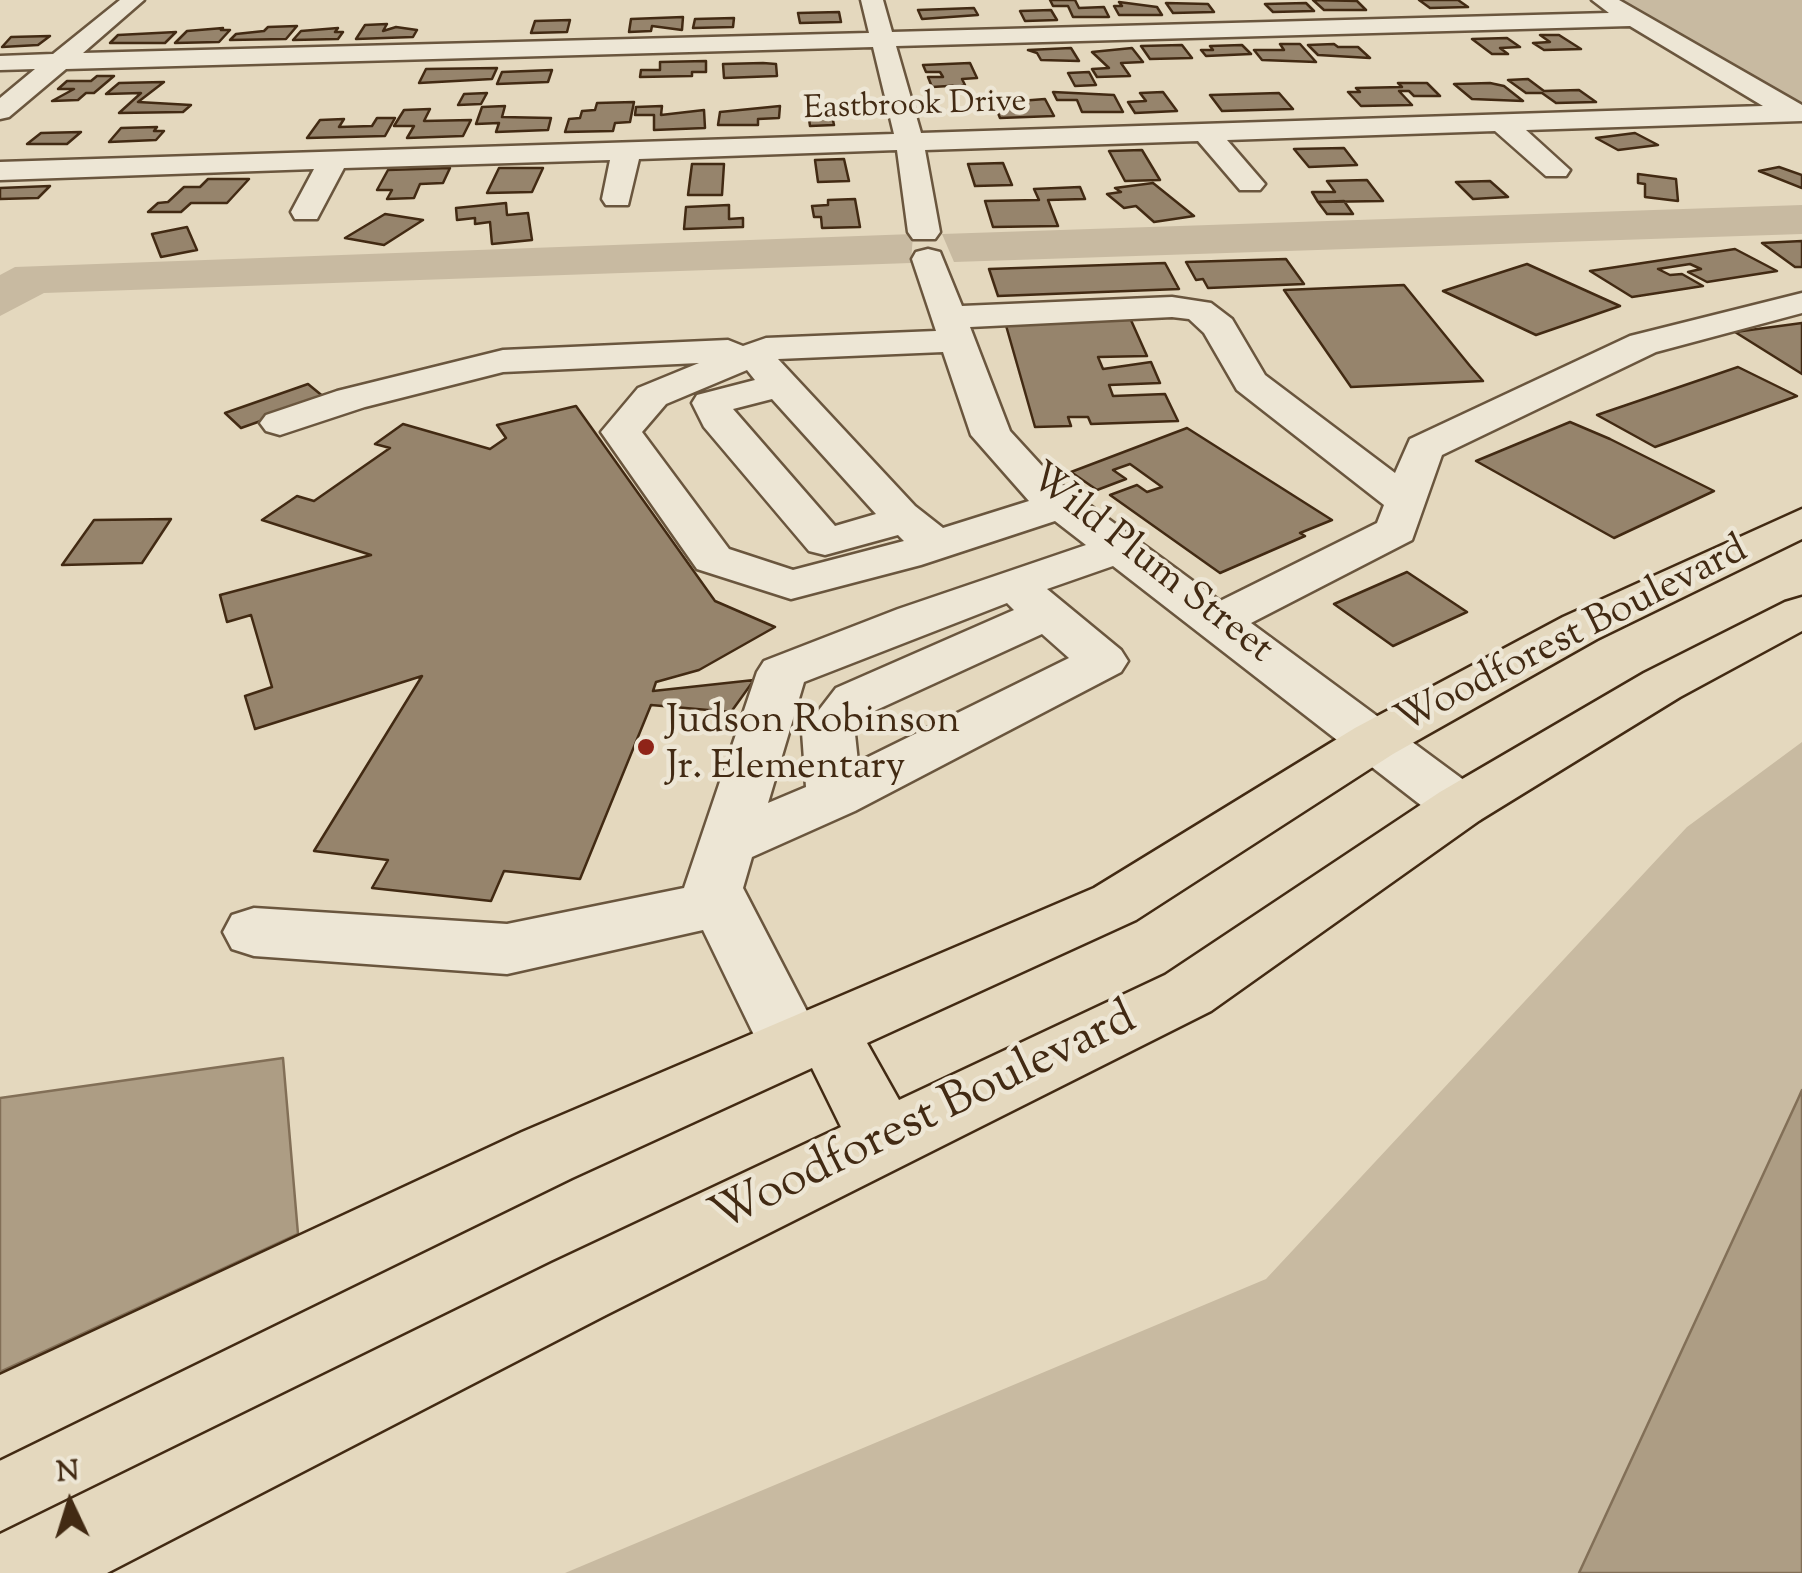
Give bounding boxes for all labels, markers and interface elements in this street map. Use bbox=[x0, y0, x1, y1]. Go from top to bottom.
street label: Eastbrook Drive bbox=[803, 85, 1027, 131]
street label: Wild Plum Street bbox=[1017, 456, 1281, 676]
street label: Woodforest Boulevard bbox=[1389, 528, 1757, 748]
place label: Judson Robinson Jr. Elementary bbox=[666, 700, 960, 794]
marker: Judson Robinson Jr. Elementary bbox=[635, 736, 657, 758]
street label: Woodforest Boulevard bbox=[703, 993, 1147, 1249]
text: N bbox=[55, 1452, 80, 1494]
north arrow bbox=[20, 1453, 120, 1553]

